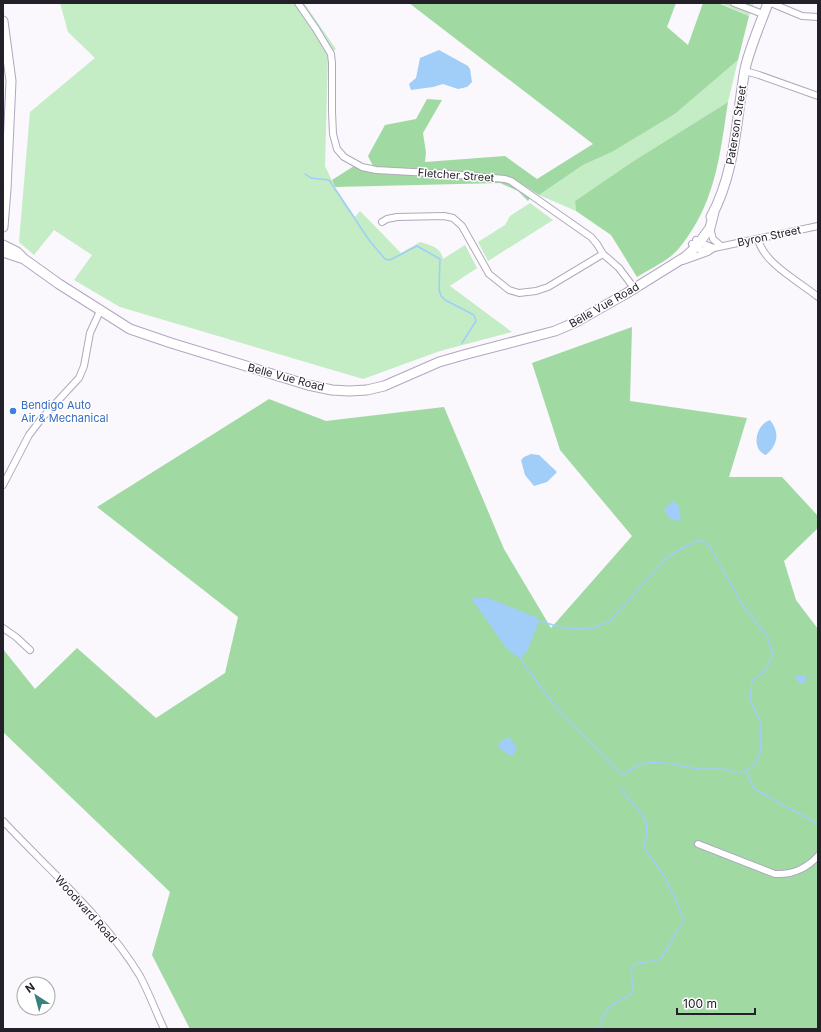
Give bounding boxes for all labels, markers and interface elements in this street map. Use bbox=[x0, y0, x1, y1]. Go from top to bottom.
street label: Paterson Street bbox=[723, 84, 749, 166]
street label: Fletcher Street bbox=[417, 165, 495, 185]
street label: Byron Street bbox=[736, 222, 802, 250]
street label: Belle Vue Road bbox=[566, 279, 642, 331]
street label: Belle Vue Road bbox=[246, 360, 326, 394]
place label: Bendigo Auto Air & Mechanical bbox=[21, 398, 108, 425]
marker: Bendigo Auto Air & Mechanical bbox=[8, 406, 18, 416]
street label: Woodward Road bbox=[52, 872, 120, 946]
north arrow bbox=[16, 976, 56, 1016]
text: N bbox=[23, 980, 38, 996]
scale bar bbox=[677, 990, 755, 1016]
text: 100 m bbox=[683, 996, 717, 1011]

